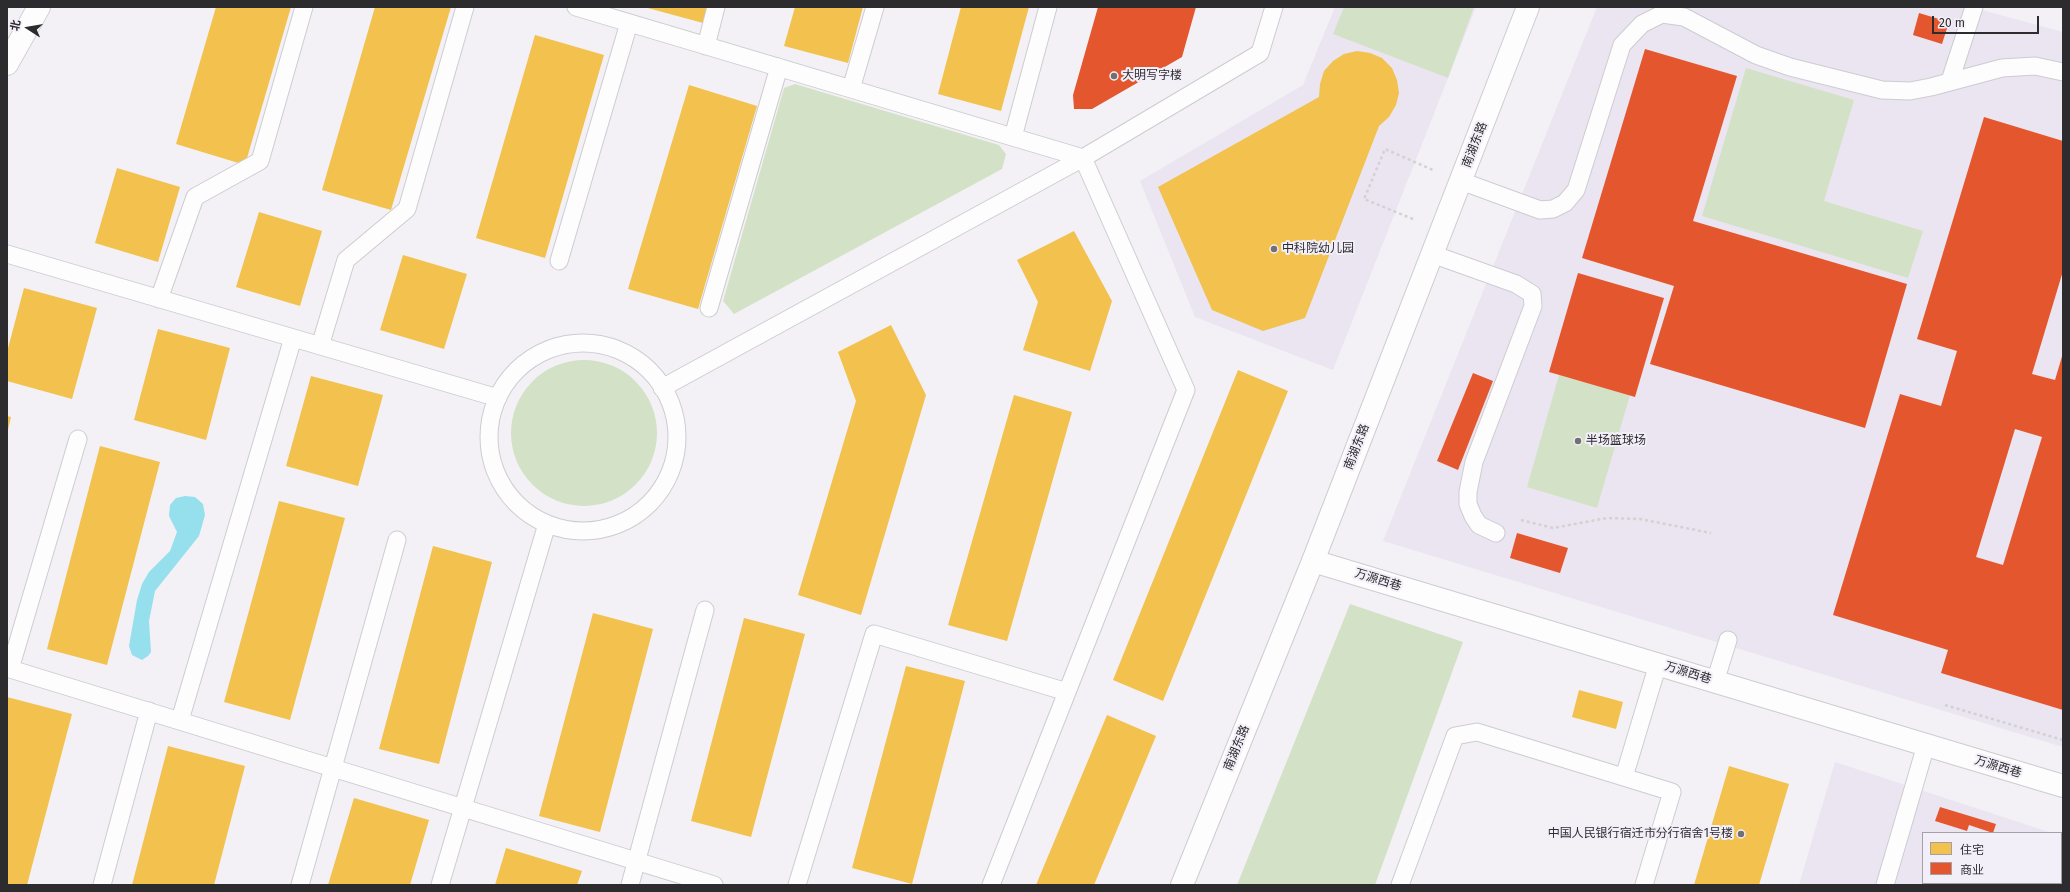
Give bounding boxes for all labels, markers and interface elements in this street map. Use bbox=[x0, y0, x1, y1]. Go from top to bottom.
north arrow bbox=[8, 8, 48, 48]
scale bar bbox=[1934, 8, 2041, 34]
text: 20 m bbox=[1939, 16, 1965, 30]
text: 北 bbox=[8, 19, 23, 32]
place label: 大明写字楼 bbox=[1122, 69, 1182, 83]
marker: 大明写字楼 bbox=[1109, 71, 1119, 81]
street label: 南湖东路 bbox=[1460, 120, 1490, 170]
place label: 中科院幼儿园 bbox=[1282, 242, 1354, 256]
marker: 中科院幼儿园 bbox=[1269, 244, 1279, 254]
street label: 南湖东路 bbox=[1342, 422, 1372, 472]
place label: 半场篮球场 bbox=[1586, 434, 1646, 448]
marker: 半场篮球场 bbox=[1573, 436, 1583, 446]
street label: 万源西巷 bbox=[1353, 566, 1403, 594]
street label: 万源西巷 bbox=[1663, 659, 1713, 687]
street label: 南湖东路 bbox=[1221, 723, 1253, 773]
street label: 万源西巷 bbox=[1973, 753, 2023, 781]
place label: 中国人民银行宿迁市分行宿舍1号楼 bbox=[1548, 827, 1733, 841]
marker: 中国人民银行宿迁市分行宿舍1号楼 bbox=[1736, 829, 1746, 839]
legend bbox=[1922, 832, 2062, 884]
text: 住宅 bbox=[1960, 843, 1984, 857]
text: 商业 bbox=[1960, 863, 1984, 877]

